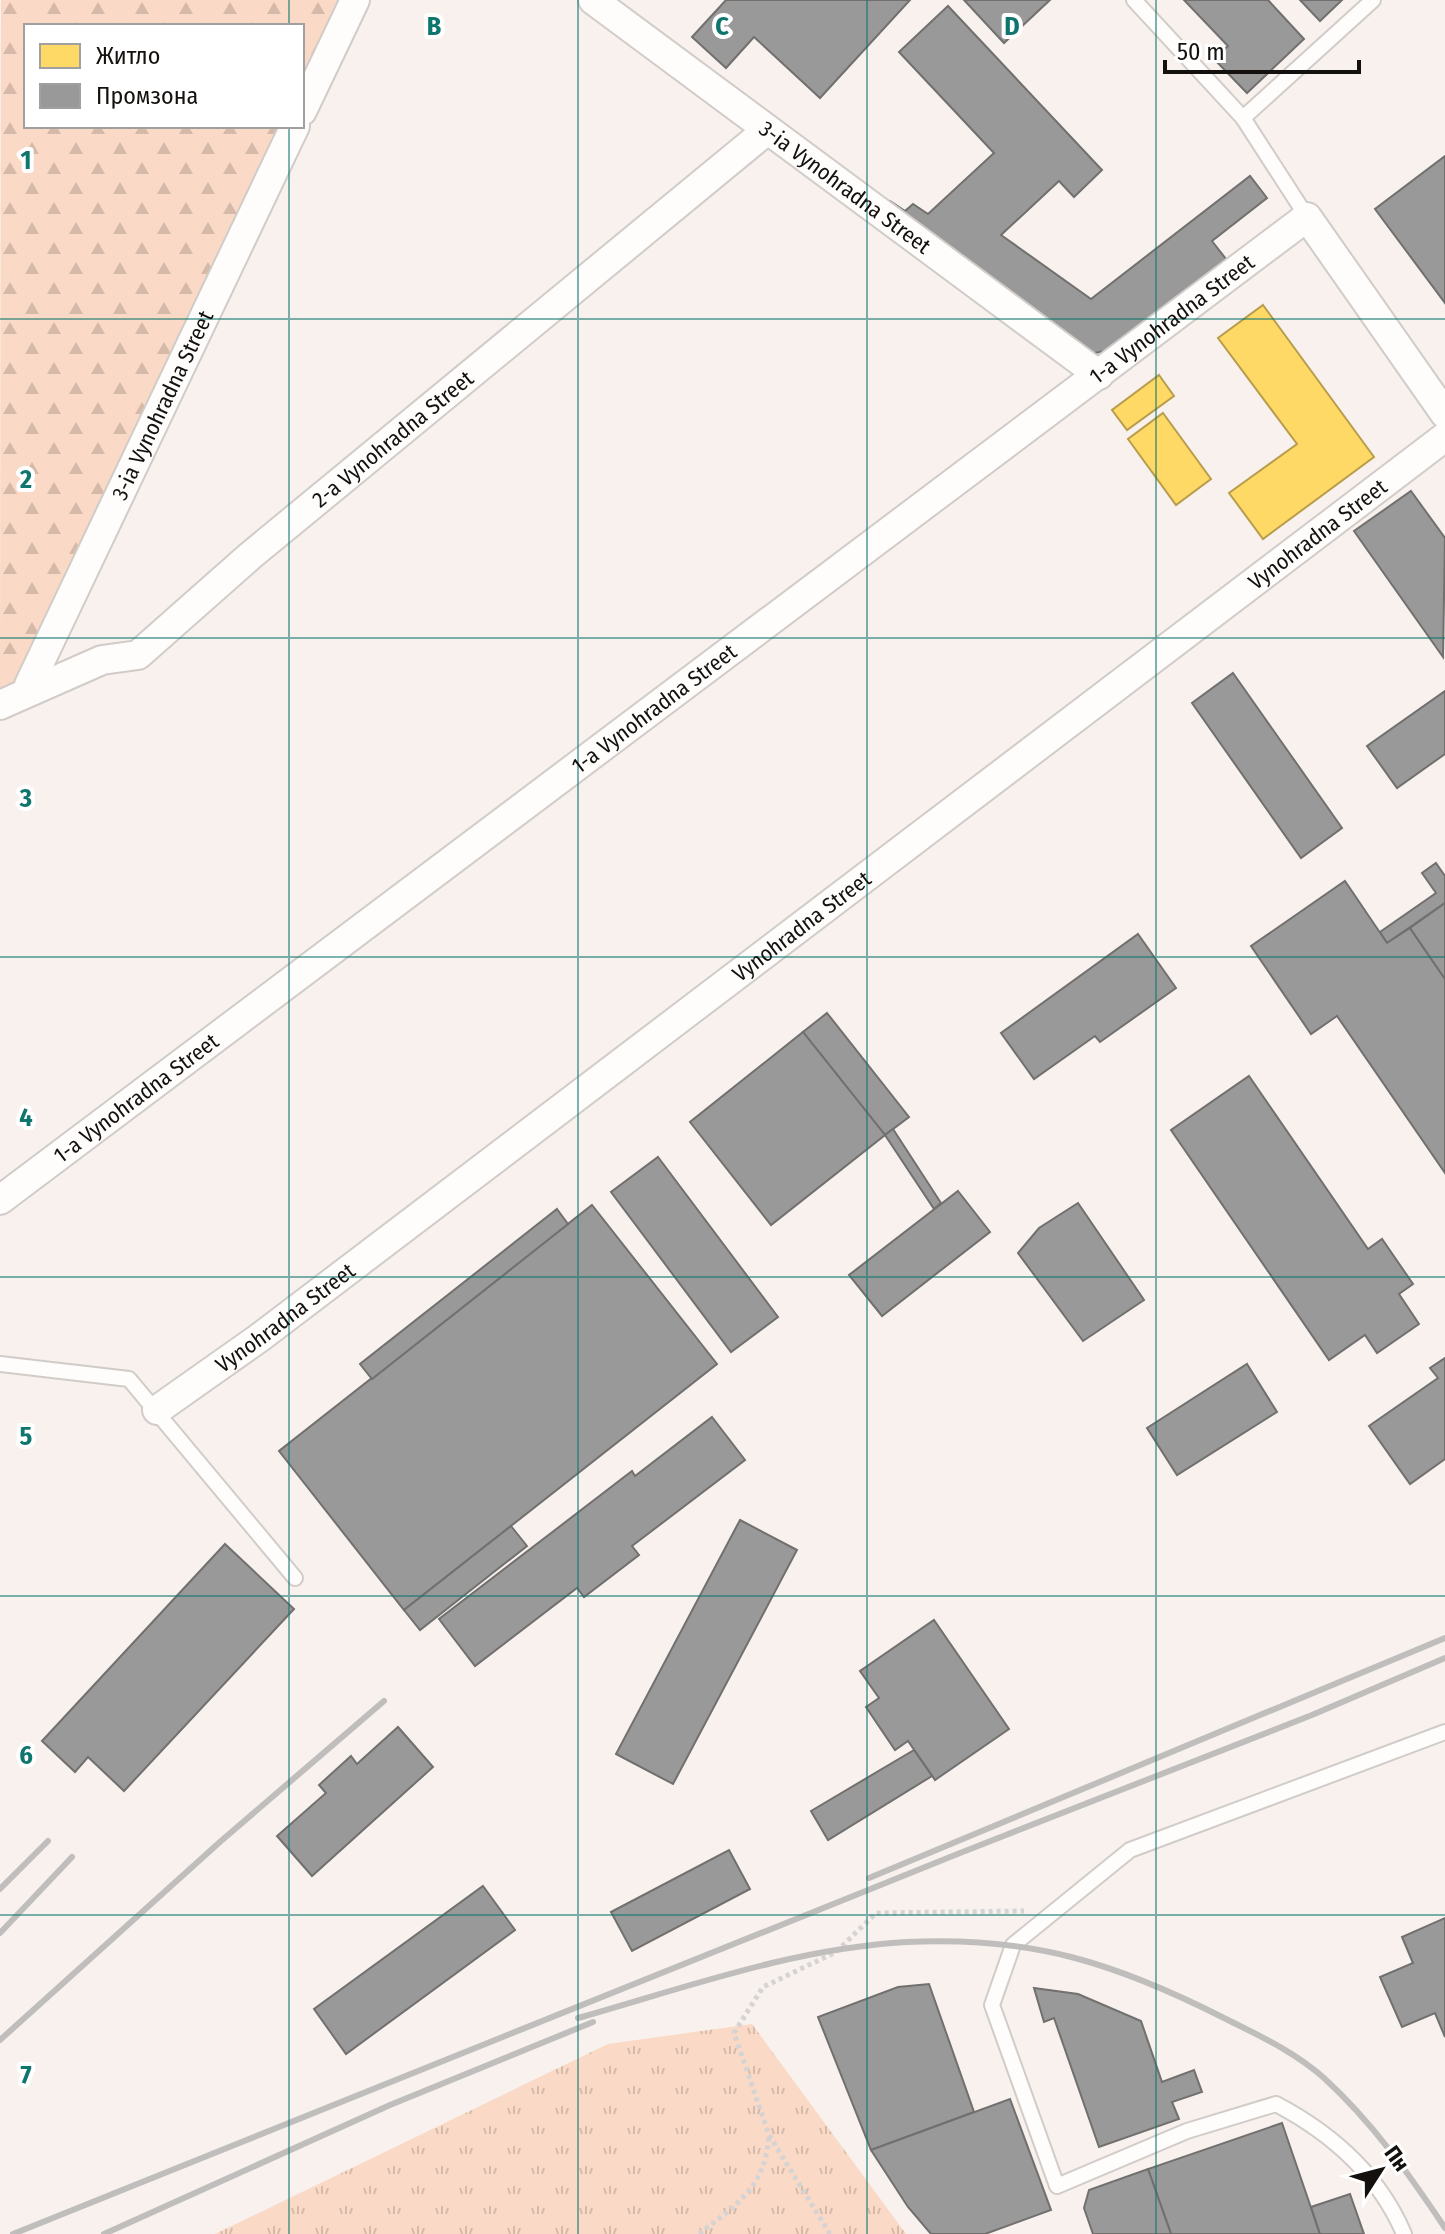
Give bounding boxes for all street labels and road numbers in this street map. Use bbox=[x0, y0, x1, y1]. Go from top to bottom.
street label: 3-ia Vynohradna Street bbox=[754, 115, 937, 260]
street label: 1-a Vynohradna Street bbox=[1084, 248, 1260, 390]
street label: 3-ia Vynohradna Street bbox=[106, 306, 220, 504]
street label: 2-a Vynohradna Street bbox=[307, 364, 479, 513]
street label: Vynohradna Street bbox=[1243, 473, 1393, 596]
street label: 1-a Vynohradna Street bbox=[566, 638, 742, 779]
street label: Vynohradna Street bbox=[727, 865, 877, 988]
street label: 1-a Vynohradna Street bbox=[48, 1027, 225, 1169]
street label: Vynohradna Street bbox=[210, 1257, 361, 1378]

